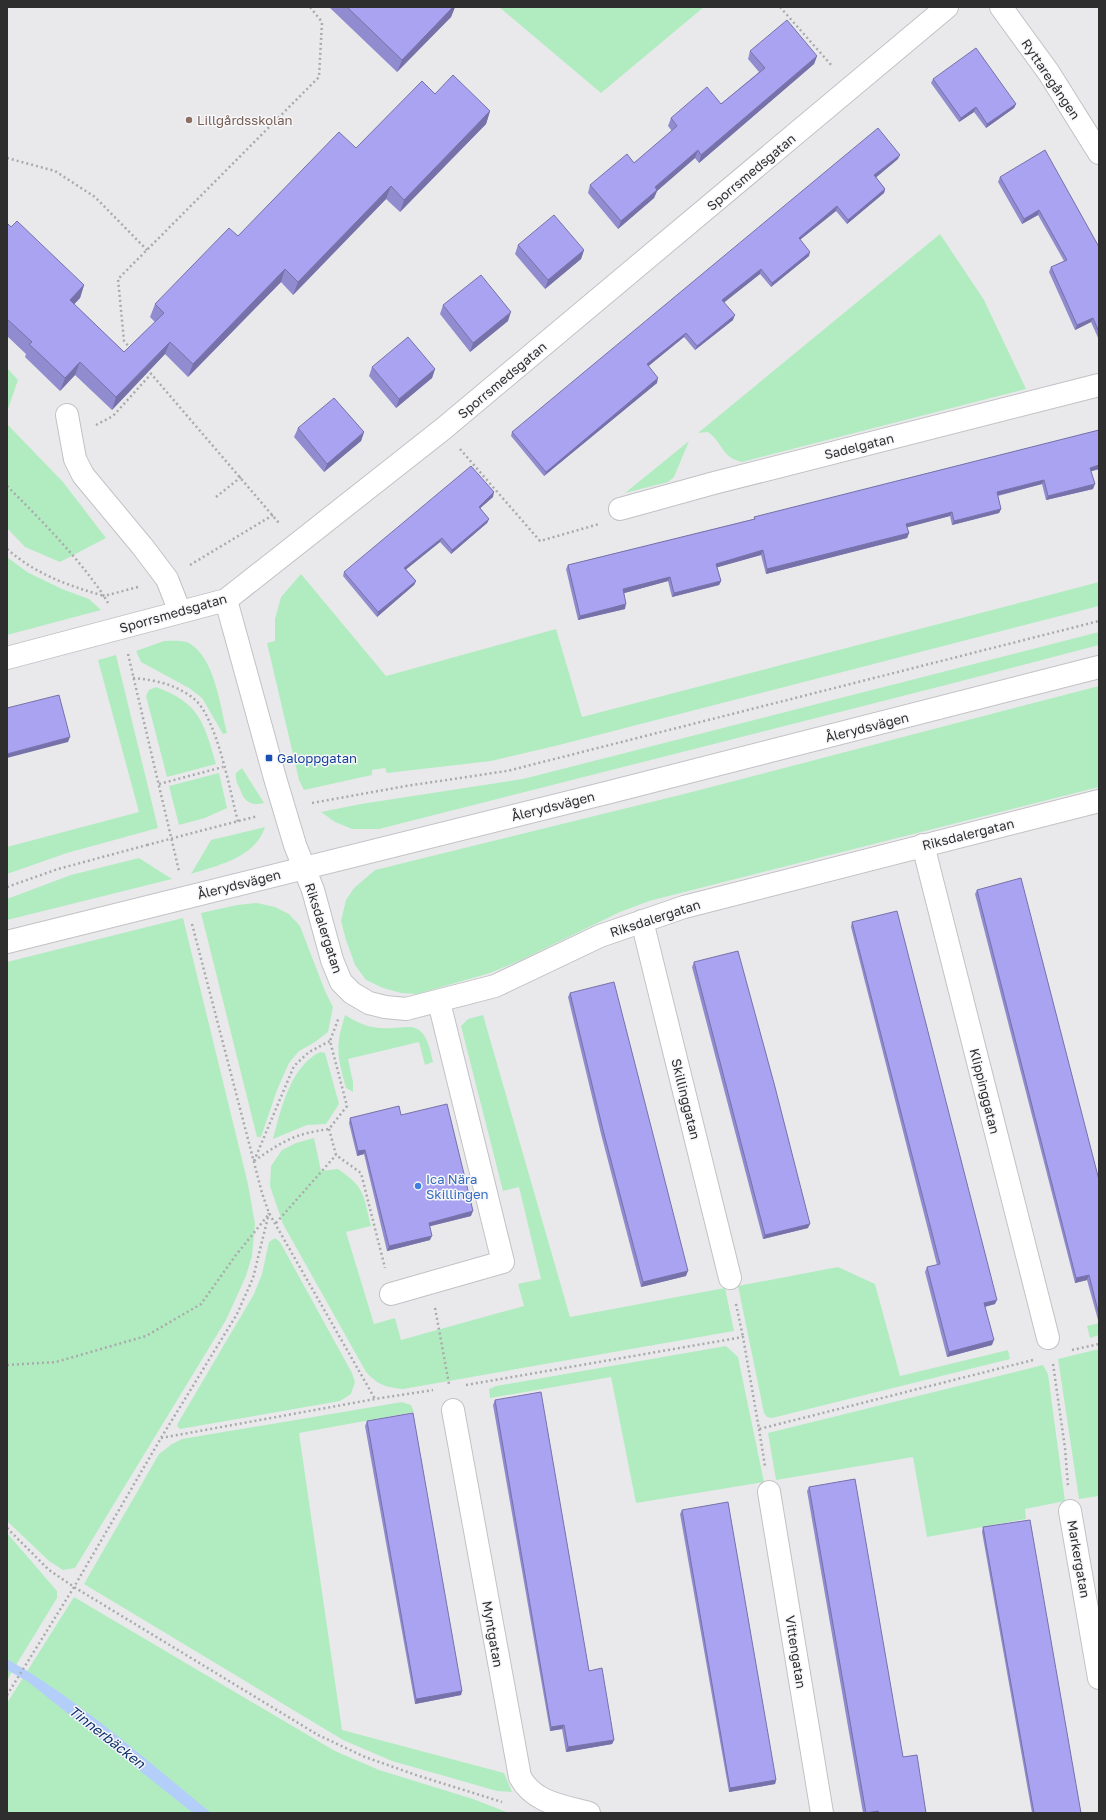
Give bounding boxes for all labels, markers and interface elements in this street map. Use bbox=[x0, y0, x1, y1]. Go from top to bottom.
street label: Ryttaregången bbox=[1018, 36, 1084, 122]
place label: Lillgårdsskolan bbox=[197, 112, 293, 128]
marker: Lillgårdsskolan bbox=[184, 115, 194, 125]
street label: Sporrsmedsgatan bbox=[703, 130, 799, 214]
street label: Sporrsmedsgatan bbox=[454, 338, 550, 422]
street label: Sadelgatan bbox=[823, 430, 895, 462]
street label: Sporrsmedsgatan bbox=[118, 590, 228, 636]
street label: Ålerydsvägen bbox=[824, 709, 910, 745]
place label: Galoppgatan bbox=[277, 750, 357, 766]
marker: Galoppgatan bbox=[264, 753, 274, 763]
street label: Ålerydsvägen bbox=[510, 788, 596, 824]
street label: Riksdalergatan bbox=[920, 815, 1016, 853]
street label: Ålerydsvägen bbox=[196, 866, 282, 902]
street label: Riksdalergatan bbox=[302, 881, 346, 975]
street label: Riksdalergatan bbox=[608, 896, 702, 940]
street label: Klippinggatan bbox=[967, 1047, 1003, 1135]
street label: Skillinggatan bbox=[668, 1057, 704, 1141]
place label: Ica Nära Skillingen bbox=[426, 1171, 488, 1202]
marker: Ica Nära Skillingen bbox=[413, 1181, 423, 1191]
street label: Markergatan bbox=[1064, 1519, 1094, 1599]
street label: Myntgatan bbox=[479, 1599, 507, 1669]
street label: Vittengatan bbox=[782, 1614, 810, 1690]
water label: Tinnerbäcken bbox=[66, 1702, 150, 1772]

